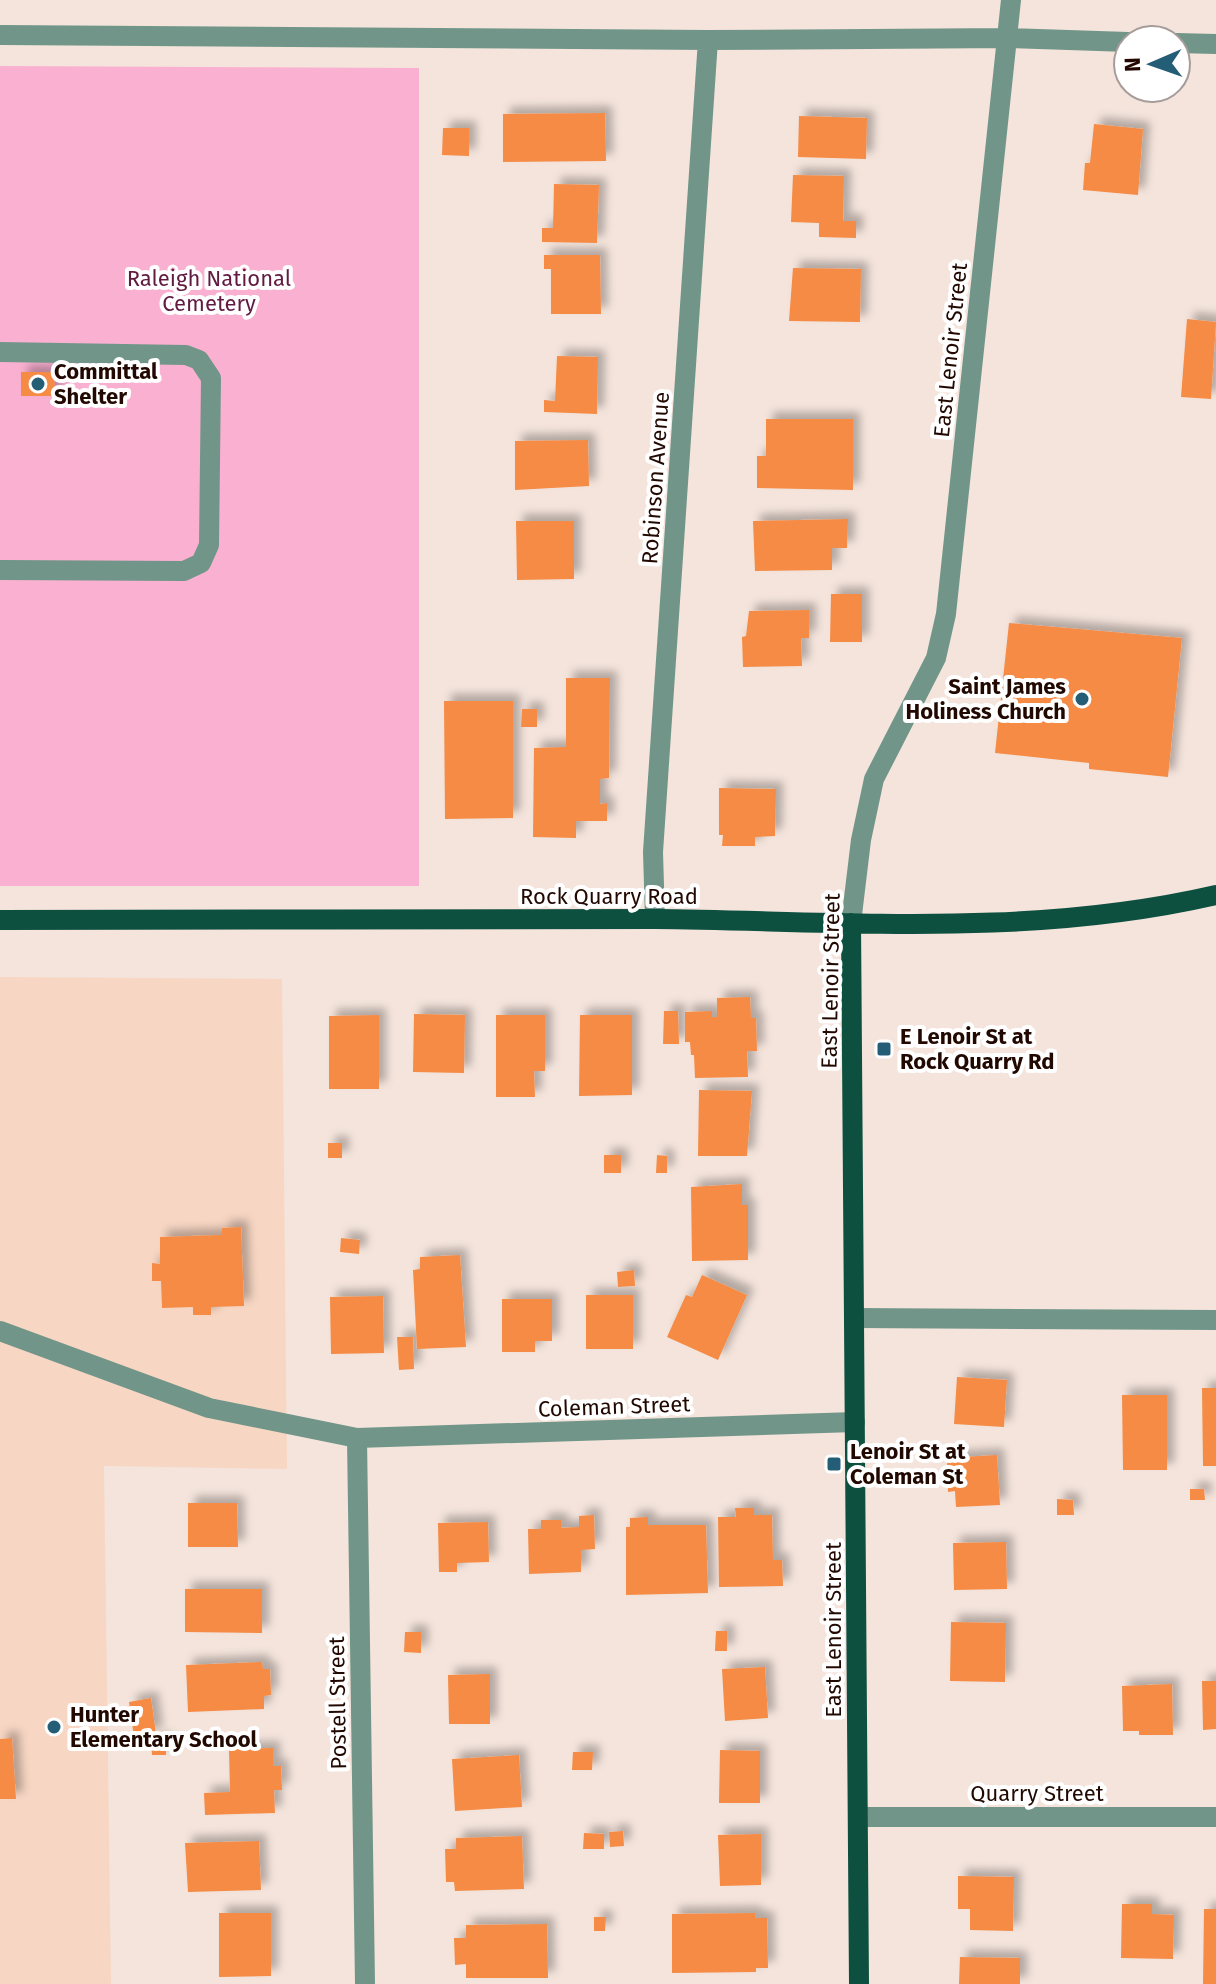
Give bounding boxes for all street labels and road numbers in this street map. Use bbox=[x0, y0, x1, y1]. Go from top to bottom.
street label: East Lenoir Street bbox=[928, 261, 973, 439]
street label: Robinson Avenue bbox=[636, 391, 675, 565]
street label: Rock Quarry Road bbox=[520, 883, 698, 910]
street label: East Lenoir Street bbox=[815, 893, 846, 1069]
street label: Coleman Street bbox=[537, 1390, 691, 1423]
street label: East Lenoir Street bbox=[820, 1542, 847, 1718]
street label: Postell Street bbox=[323, 1636, 352, 1770]
street label: Quarry Street bbox=[970, 1780, 1104, 1807]

